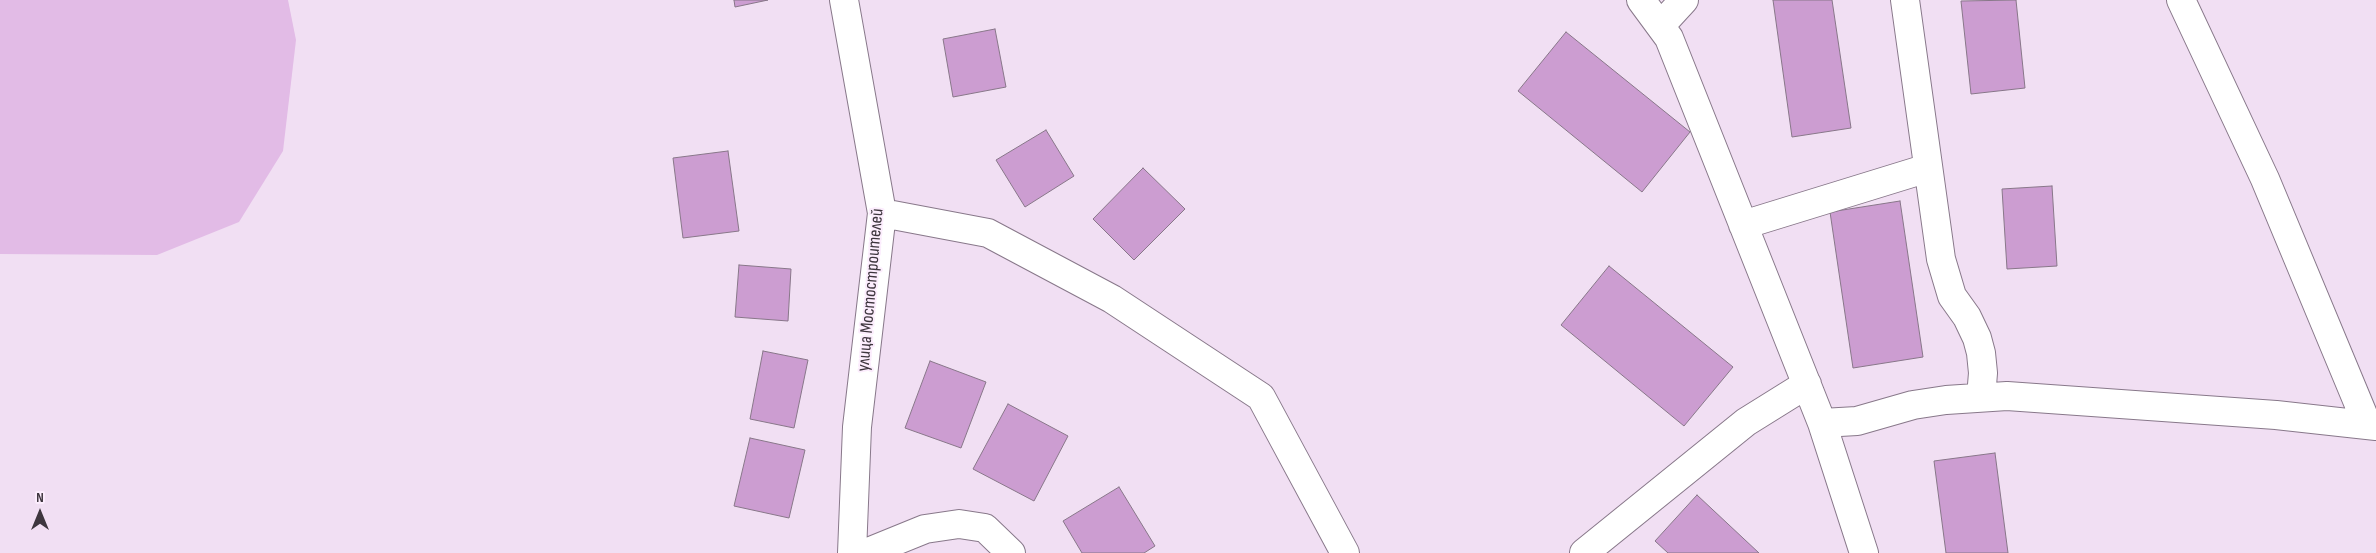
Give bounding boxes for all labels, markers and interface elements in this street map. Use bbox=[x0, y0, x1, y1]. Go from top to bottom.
street label: улица Мостостроителей bbox=[853, 208, 889, 372]
north arrow bbox=[15, 488, 65, 538]
text: N bbox=[36, 489, 44, 506]

